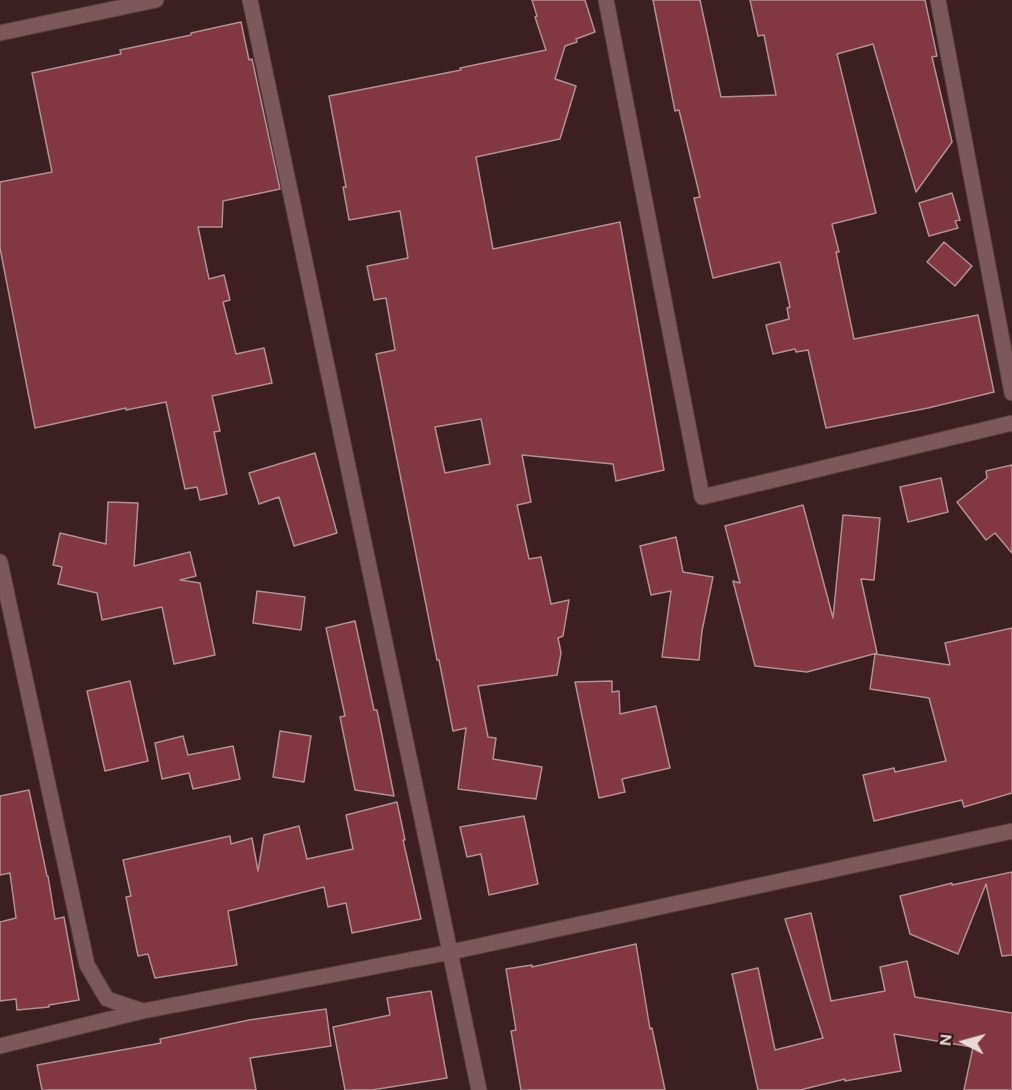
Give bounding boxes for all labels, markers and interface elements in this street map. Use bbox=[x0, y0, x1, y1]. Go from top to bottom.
north arrow bbox=[934, 1012, 994, 1072]
text: N bbox=[935, 1033, 957, 1047]

